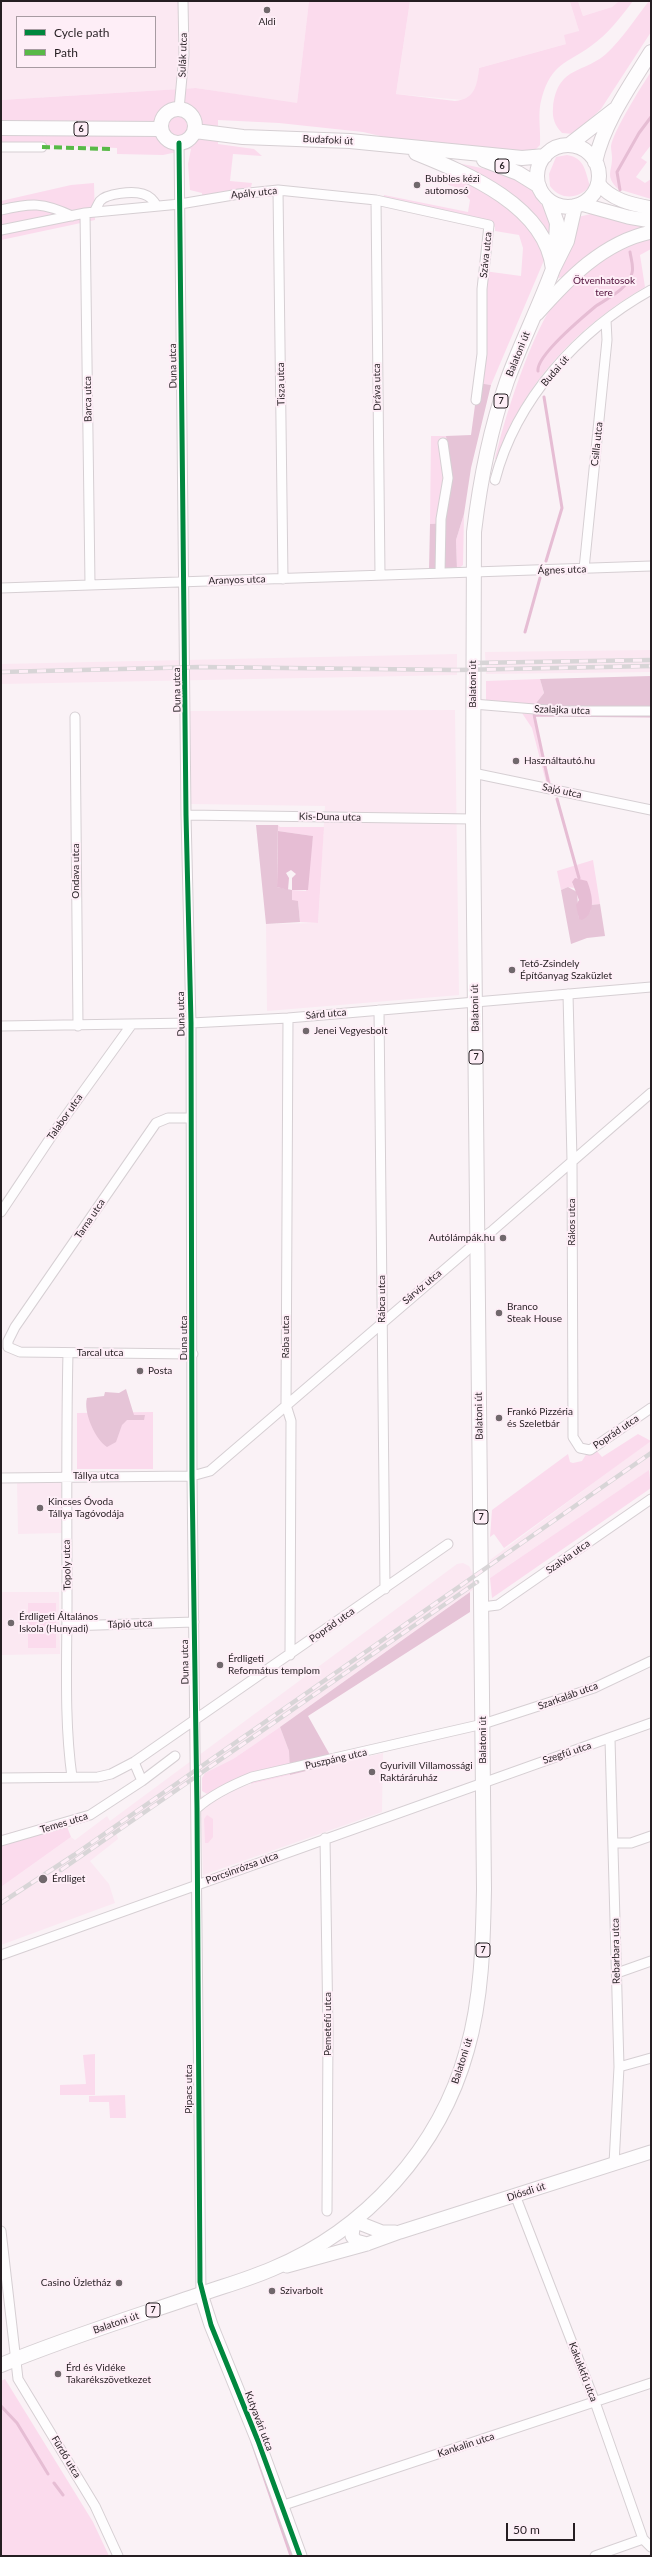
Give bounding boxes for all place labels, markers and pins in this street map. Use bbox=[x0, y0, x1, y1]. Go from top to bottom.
marker: Aldi bbox=[262, 5, 272, 15]
place label: Aldi bbox=[258, 16, 276, 28]
place label: Bubbles kézi automosó bbox=[425, 173, 480, 196]
marker: Bubbles kézi automosó bbox=[412, 180, 422, 190]
place label: Használtautó.hu bbox=[524, 755, 595, 767]
marker: Használtautó.hu bbox=[511, 756, 521, 766]
place label: Tető-Zsindely Építőanyag Szaküzlet bbox=[520, 958, 612, 982]
marker: Tető-Zsindely Építőanyag Szaküzlet bbox=[507, 965, 517, 975]
place label: Jenei Vegyesbolt bbox=[314, 1025, 387, 1037]
marker: Jenei Vegyesbolt bbox=[301, 1026, 311, 1036]
place label: Autólámpák.hu bbox=[429, 1232, 495, 1244]
marker: Autólámpák.hu bbox=[498, 1233, 508, 1243]
place label: Branco Steak House bbox=[507, 1301, 562, 1324]
marker: Branco Steak House bbox=[494, 1308, 504, 1318]
place label: Posta bbox=[148, 1365, 172, 1377]
marker: Posta bbox=[135, 1366, 145, 1376]
place label: Frankó Pizzéria és Szeletbár bbox=[507, 1406, 573, 1430]
marker: Frankó Pizzéria és Szeletbár bbox=[494, 1413, 504, 1423]
place label: Kincses Óvoda Tállya Tagóvodája bbox=[48, 1496, 124, 1520]
marker: Kincses Óvoda Tállya Tagóvodája bbox=[35, 1503, 45, 1513]
place label: Érdligeti Általános Iskola (Hunyadi) bbox=[19, 1611, 98, 1634]
marker: Érdligeti Általános Iskola (Hunyadi) bbox=[6, 1618, 16, 1628]
place label: Érdligeti Református templom bbox=[228, 1653, 320, 1676]
marker: Érdligeti Református templom bbox=[215, 1660, 225, 1670]
place label: Gyurivill Villamossági Raktáráruház bbox=[380, 1760, 473, 1784]
marker: Gyurivill Villamossági Raktáráruház bbox=[367, 1767, 377, 1777]
marker: Érdliget bbox=[37, 1873, 49, 1885]
place label: Érdliget bbox=[52, 1873, 85, 1885]
place label: Casino Üzletház bbox=[41, 2277, 111, 2289]
marker: Casino Üzletház bbox=[114, 2278, 124, 2288]
place label: Szivarbolt bbox=[280, 2285, 323, 2297]
marker: Szivarbolt bbox=[267, 2286, 277, 2296]
place label: Érd és Vidéke Takarékszövetkezet bbox=[66, 2362, 151, 2386]
marker: Érd és Vidéke Takarékszövetkezet bbox=[53, 2369, 63, 2379]

